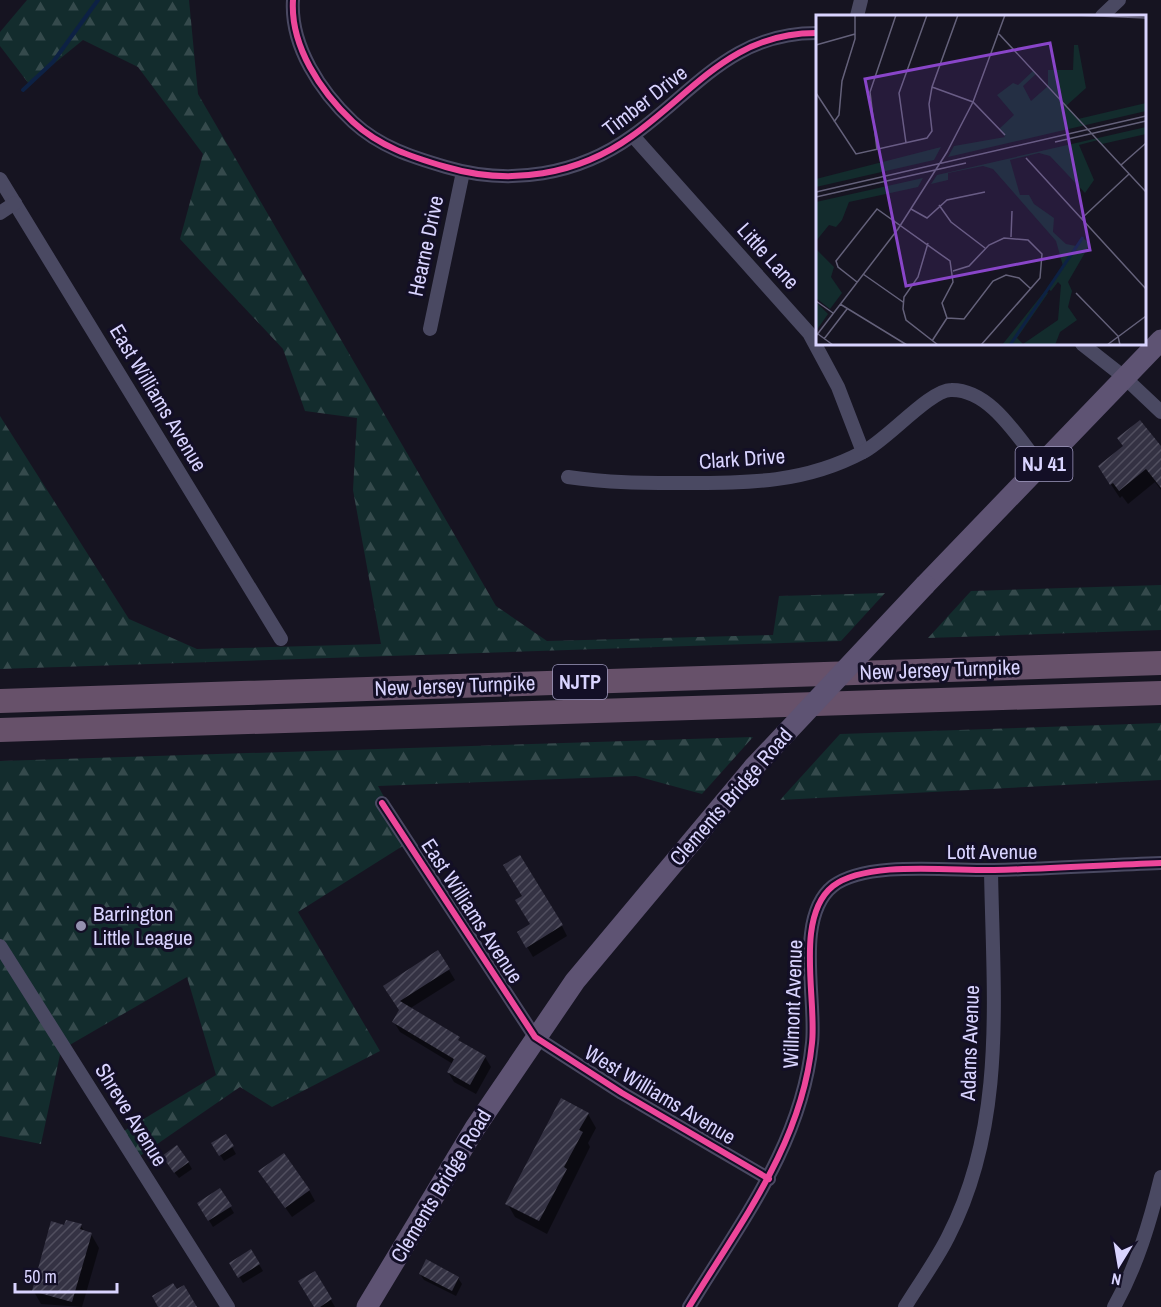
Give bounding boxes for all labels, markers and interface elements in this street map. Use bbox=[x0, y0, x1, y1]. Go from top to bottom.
inset map bbox=[816, 15, 1146, 345]
street label: Timber Drive bbox=[596, 58, 693, 143]
street label: Hearne Drive bbox=[401, 193, 450, 299]
street label: Little Lane bbox=[731, 216, 806, 295]
street label: East Williams Avenue bbox=[103, 319, 214, 477]
street label: Clark Drive bbox=[698, 441, 786, 476]
road number: NJ 41 bbox=[1016, 447, 1072, 481]
street label: New Jersey Turnpike bbox=[859, 652, 1021, 687]
road number: NJTP bbox=[553, 665, 607, 699]
street label: New Jersey Turnpike bbox=[374, 668, 536, 703]
street label: Clements Bridge Road bbox=[663, 721, 799, 872]
street label: East Williams Avenue bbox=[415, 833, 530, 989]
street label: Lott Avenue bbox=[947, 837, 1037, 866]
place label: Barrington Little League bbox=[93, 899, 193, 952]
marker: Barrington Little League bbox=[74, 919, 88, 933]
street label: Willmont Avenue bbox=[776, 939, 809, 1069]
street label: Adams Avenue bbox=[953, 985, 986, 1102]
street label: West Williams Avenue bbox=[579, 1038, 741, 1151]
street label: Shreve Avenue bbox=[88, 1058, 175, 1172]
street label: Clements Bridge Road bbox=[383, 1104, 498, 1268]
north arrow bbox=[1089, 1235, 1149, 1295]
scale bar bbox=[15, 1256, 117, 1294]
text: 50 m bbox=[24, 1264, 57, 1289]
text: N bbox=[1109, 1268, 1123, 1291]

